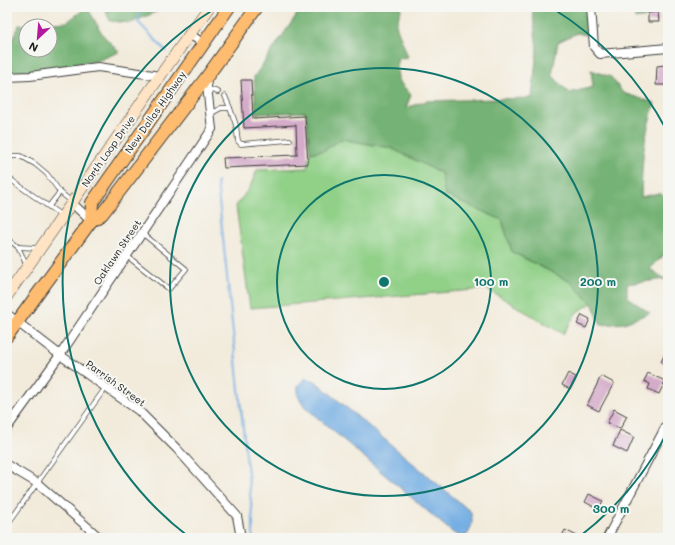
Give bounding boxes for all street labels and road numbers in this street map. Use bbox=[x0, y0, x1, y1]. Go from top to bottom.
street label: New Dallas Highway bbox=[121, 68, 189, 156]
street label: North Loop Drive bbox=[78, 112, 138, 190]
street label: Oaklawn Street bbox=[90, 216, 144, 288]
street label: Parrish Street bbox=[83, 356, 149, 410]

